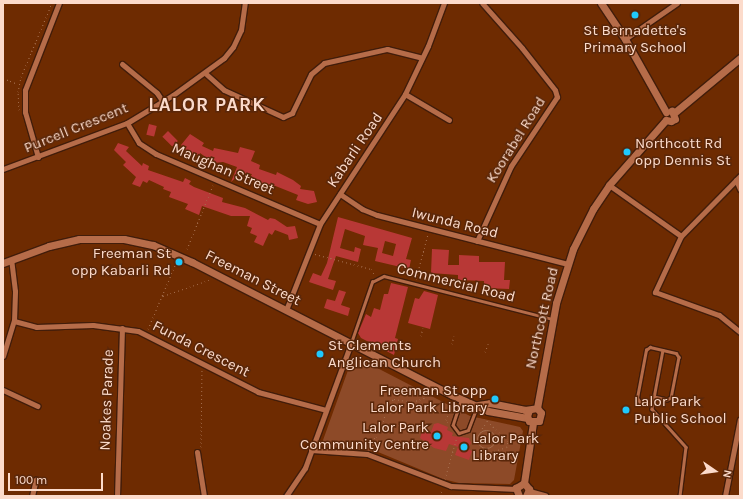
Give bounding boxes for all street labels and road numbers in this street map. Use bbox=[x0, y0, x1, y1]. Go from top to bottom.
street label: Koorabel Road bbox=[482, 94, 550, 186]
street label: Purcell Crescent bbox=[21, 99, 131, 157]
street label: Kabarli Road bbox=[323, 109, 387, 191]
street label: Maughan Street bbox=[169, 139, 277, 199]
street label: Iwunda Road bbox=[410, 204, 500, 242]
street label: Freeman Street bbox=[202, 246, 304, 310]
street label: Commercial Road bbox=[395, 260, 517, 306]
street label: Northcott Road bbox=[522, 265, 562, 371]
street label: Funda Crescent bbox=[149, 317, 253, 381]
street label: Noakes Parade bbox=[96, 349, 118, 451]

